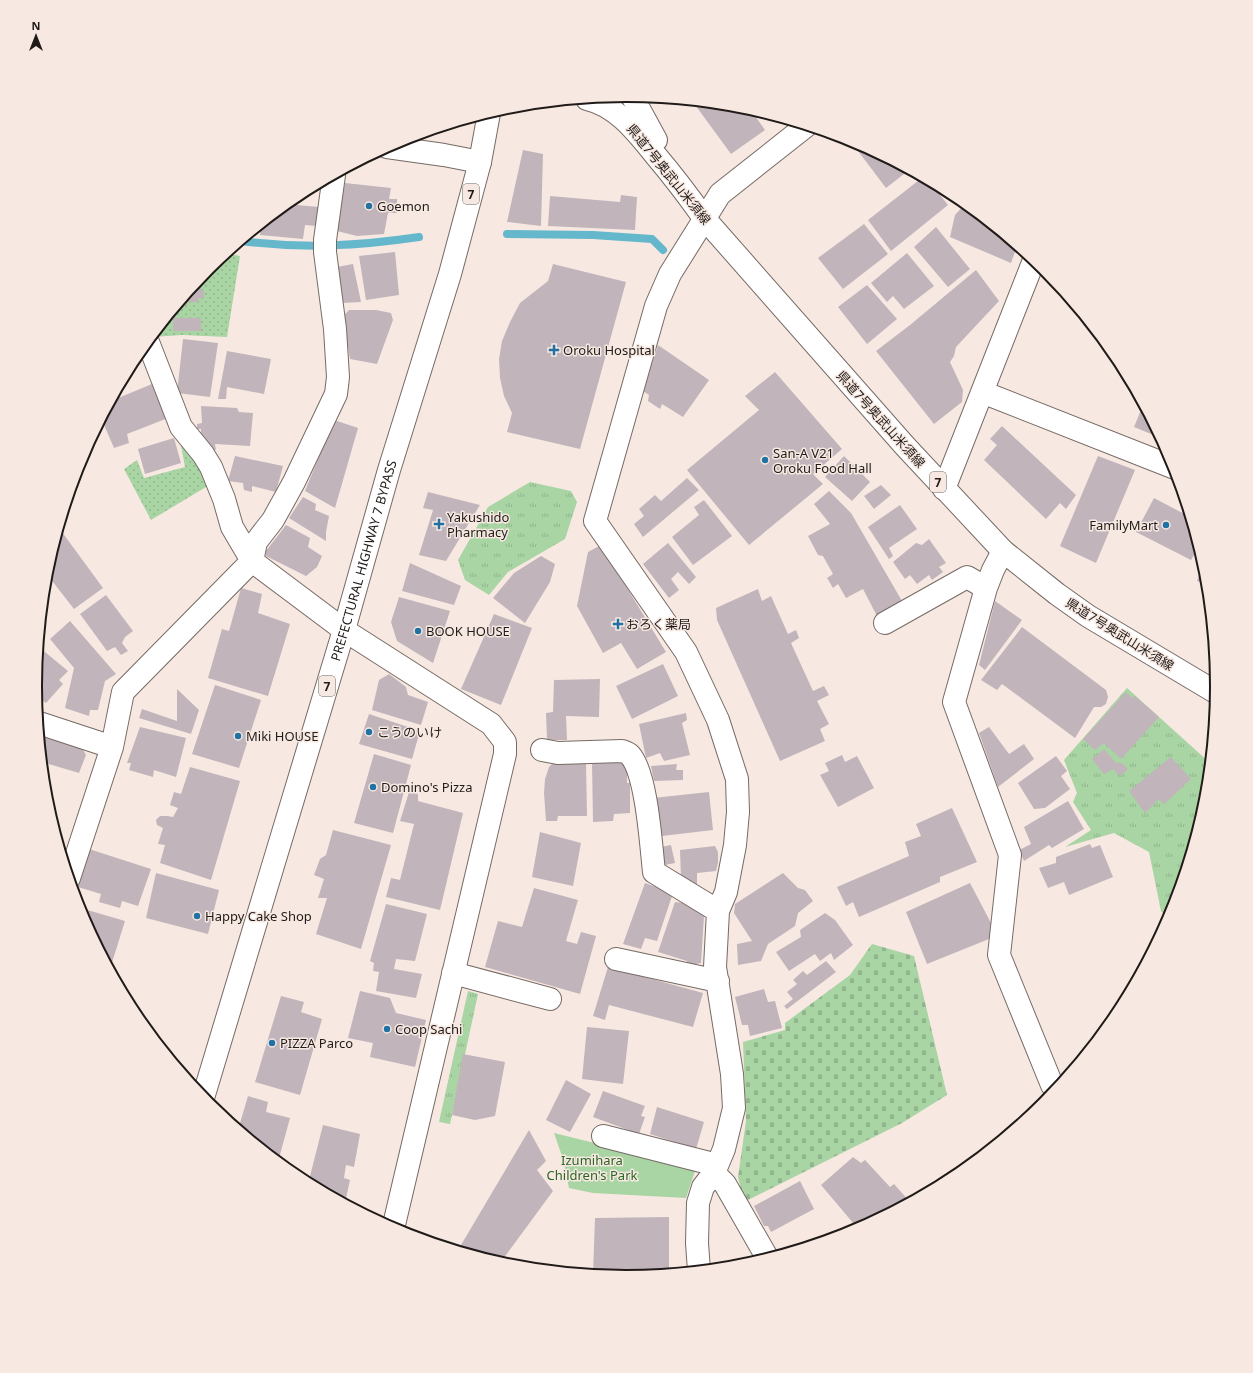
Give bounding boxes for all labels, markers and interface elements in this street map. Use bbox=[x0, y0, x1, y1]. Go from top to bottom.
north arrow bbox=[16, 16, 56, 56]
text: N bbox=[32, 18, 40, 33]
street label: 県道7号奥武山米須線 bbox=[623, 120, 715, 228]
road number: 7 bbox=[463, 184, 479, 204]
place label: Goemon bbox=[377, 197, 430, 215]
marker: Goemon bbox=[364, 201, 374, 211]
place label: Oroku Hospital bbox=[563, 341, 655, 359]
marker: Oroku Hospital bbox=[548, 344, 560, 356]
street label: 県道7号奥武山米須線 bbox=[833, 367, 929, 471]
place label: San-A V21 Oroku Food Hall bbox=[773, 444, 872, 477]
marker: San-A V21 Oroku Food Hall bbox=[760, 455, 770, 465]
street label: PREFECTURAL HIGHWAY 7 BYPASS bbox=[326, 458, 401, 663]
road number: 7 bbox=[930, 472, 946, 492]
place label: Yakushido Pharmacy bbox=[447, 508, 510, 541]
place label: FamilyMart bbox=[1089, 516, 1158, 534]
marker: Yakushido Pharmacy bbox=[434, 519, 444, 529]
marker: FamilyMart bbox=[1161, 520, 1171, 530]
street label: 県道7号奥武山米須線 bbox=[1062, 593, 1178, 675]
place label: おろく薬局 bbox=[626, 615, 691, 633]
marker: おろく薬局 bbox=[613, 619, 623, 629]
place label: BOOK HOUSE bbox=[426, 622, 510, 640]
marker: BOOK HOUSE bbox=[413, 626, 423, 636]
road number: 7 bbox=[319, 676, 335, 696]
place label: こうのいけ bbox=[377, 723, 442, 741]
place label: Miki HOUSE bbox=[246, 727, 318, 745]
marker: こうのいけ bbox=[364, 727, 374, 737]
marker: Miki HOUSE bbox=[233, 731, 243, 741]
place label: Domino's Pizza bbox=[381, 778, 473, 796]
marker: Domino's Pizza bbox=[368, 782, 378, 792]
place label: Happy Cake Shop bbox=[205, 907, 312, 925]
marker: Happy Cake Shop bbox=[192, 911, 202, 921]
place label: Coop Sachi bbox=[395, 1020, 462, 1038]
marker: Coop Sachi bbox=[382, 1024, 392, 1034]
place label: PIZZA Parco bbox=[280, 1034, 353, 1052]
marker: PIZZA Parco bbox=[267, 1038, 277, 1048]
park label: Izumihara Children's Park bbox=[547, 1151, 638, 1184]

